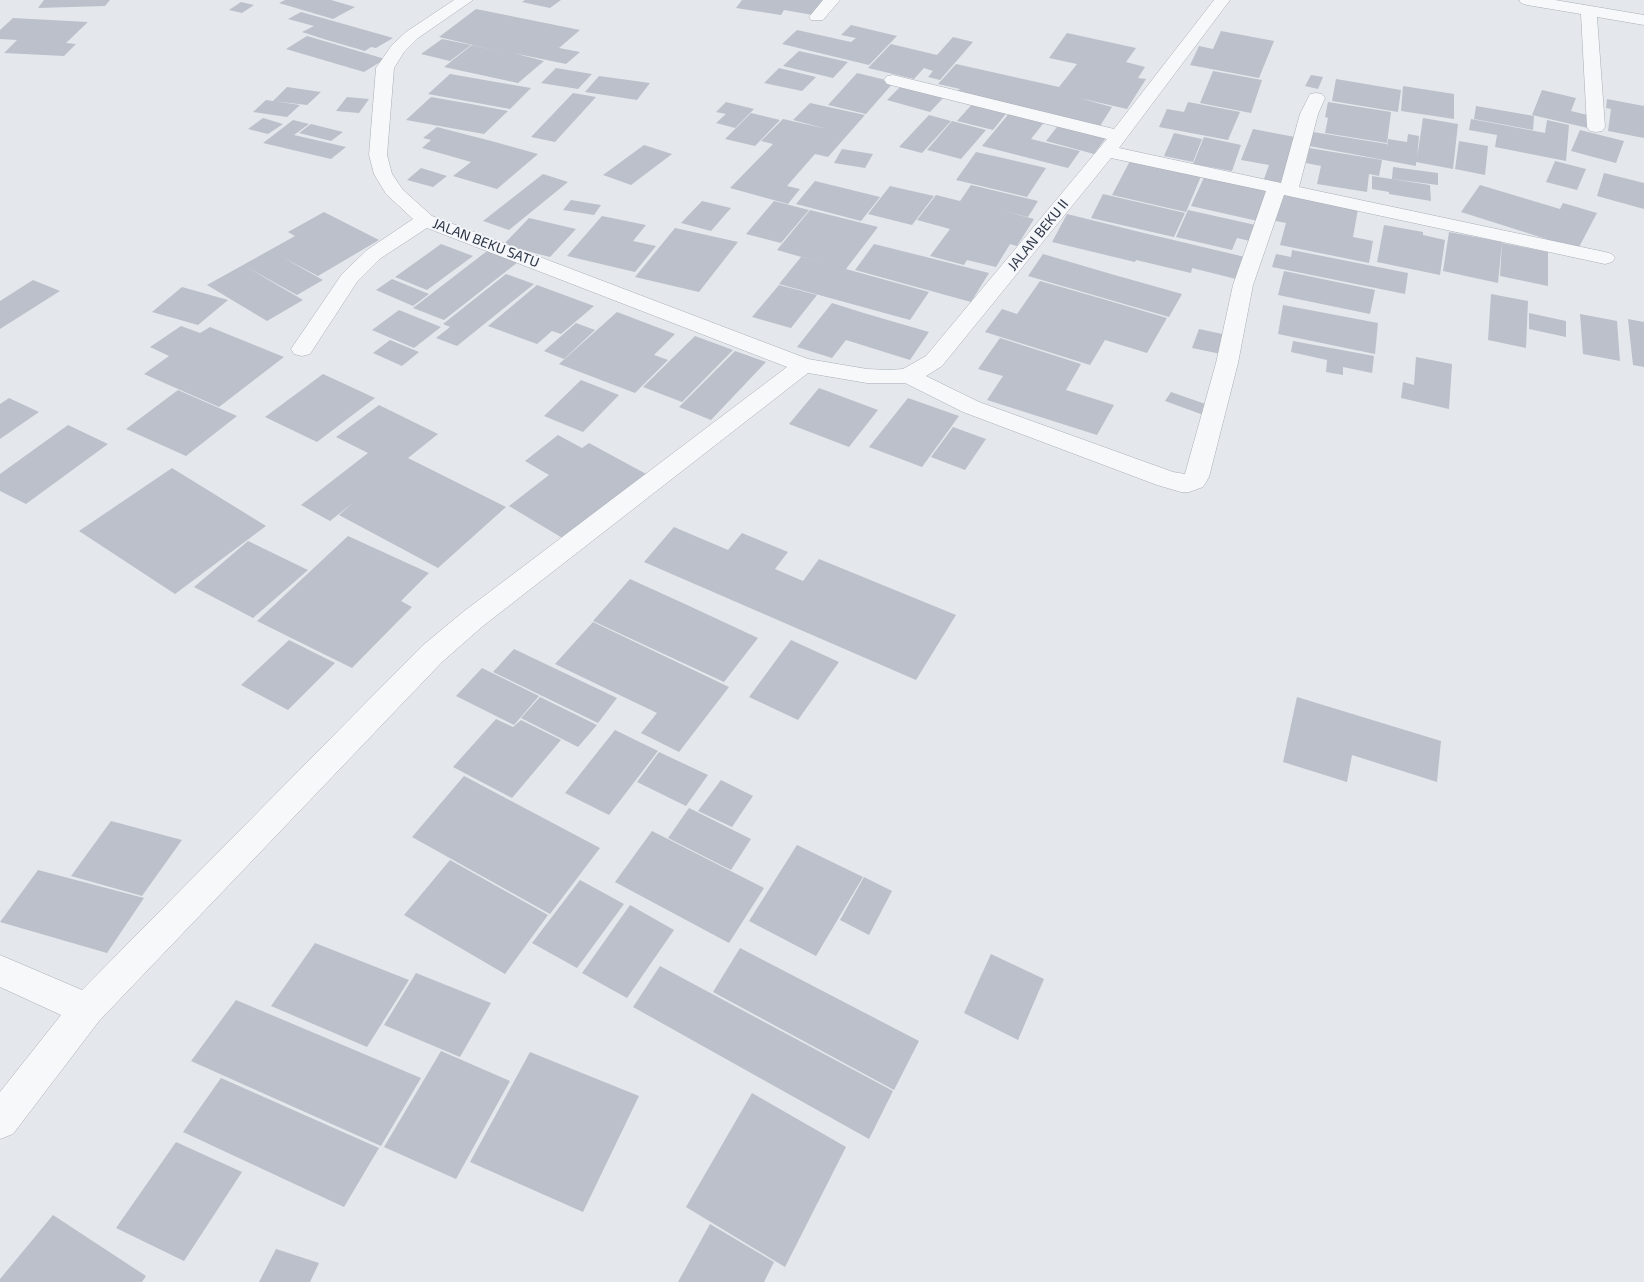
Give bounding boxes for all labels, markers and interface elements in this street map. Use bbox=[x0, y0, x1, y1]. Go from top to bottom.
street label: JALAN BEKU II bbox=[1004, 196, 1072, 274]
street label: JALAN BEKU SATU bbox=[430, 215, 542, 271]

